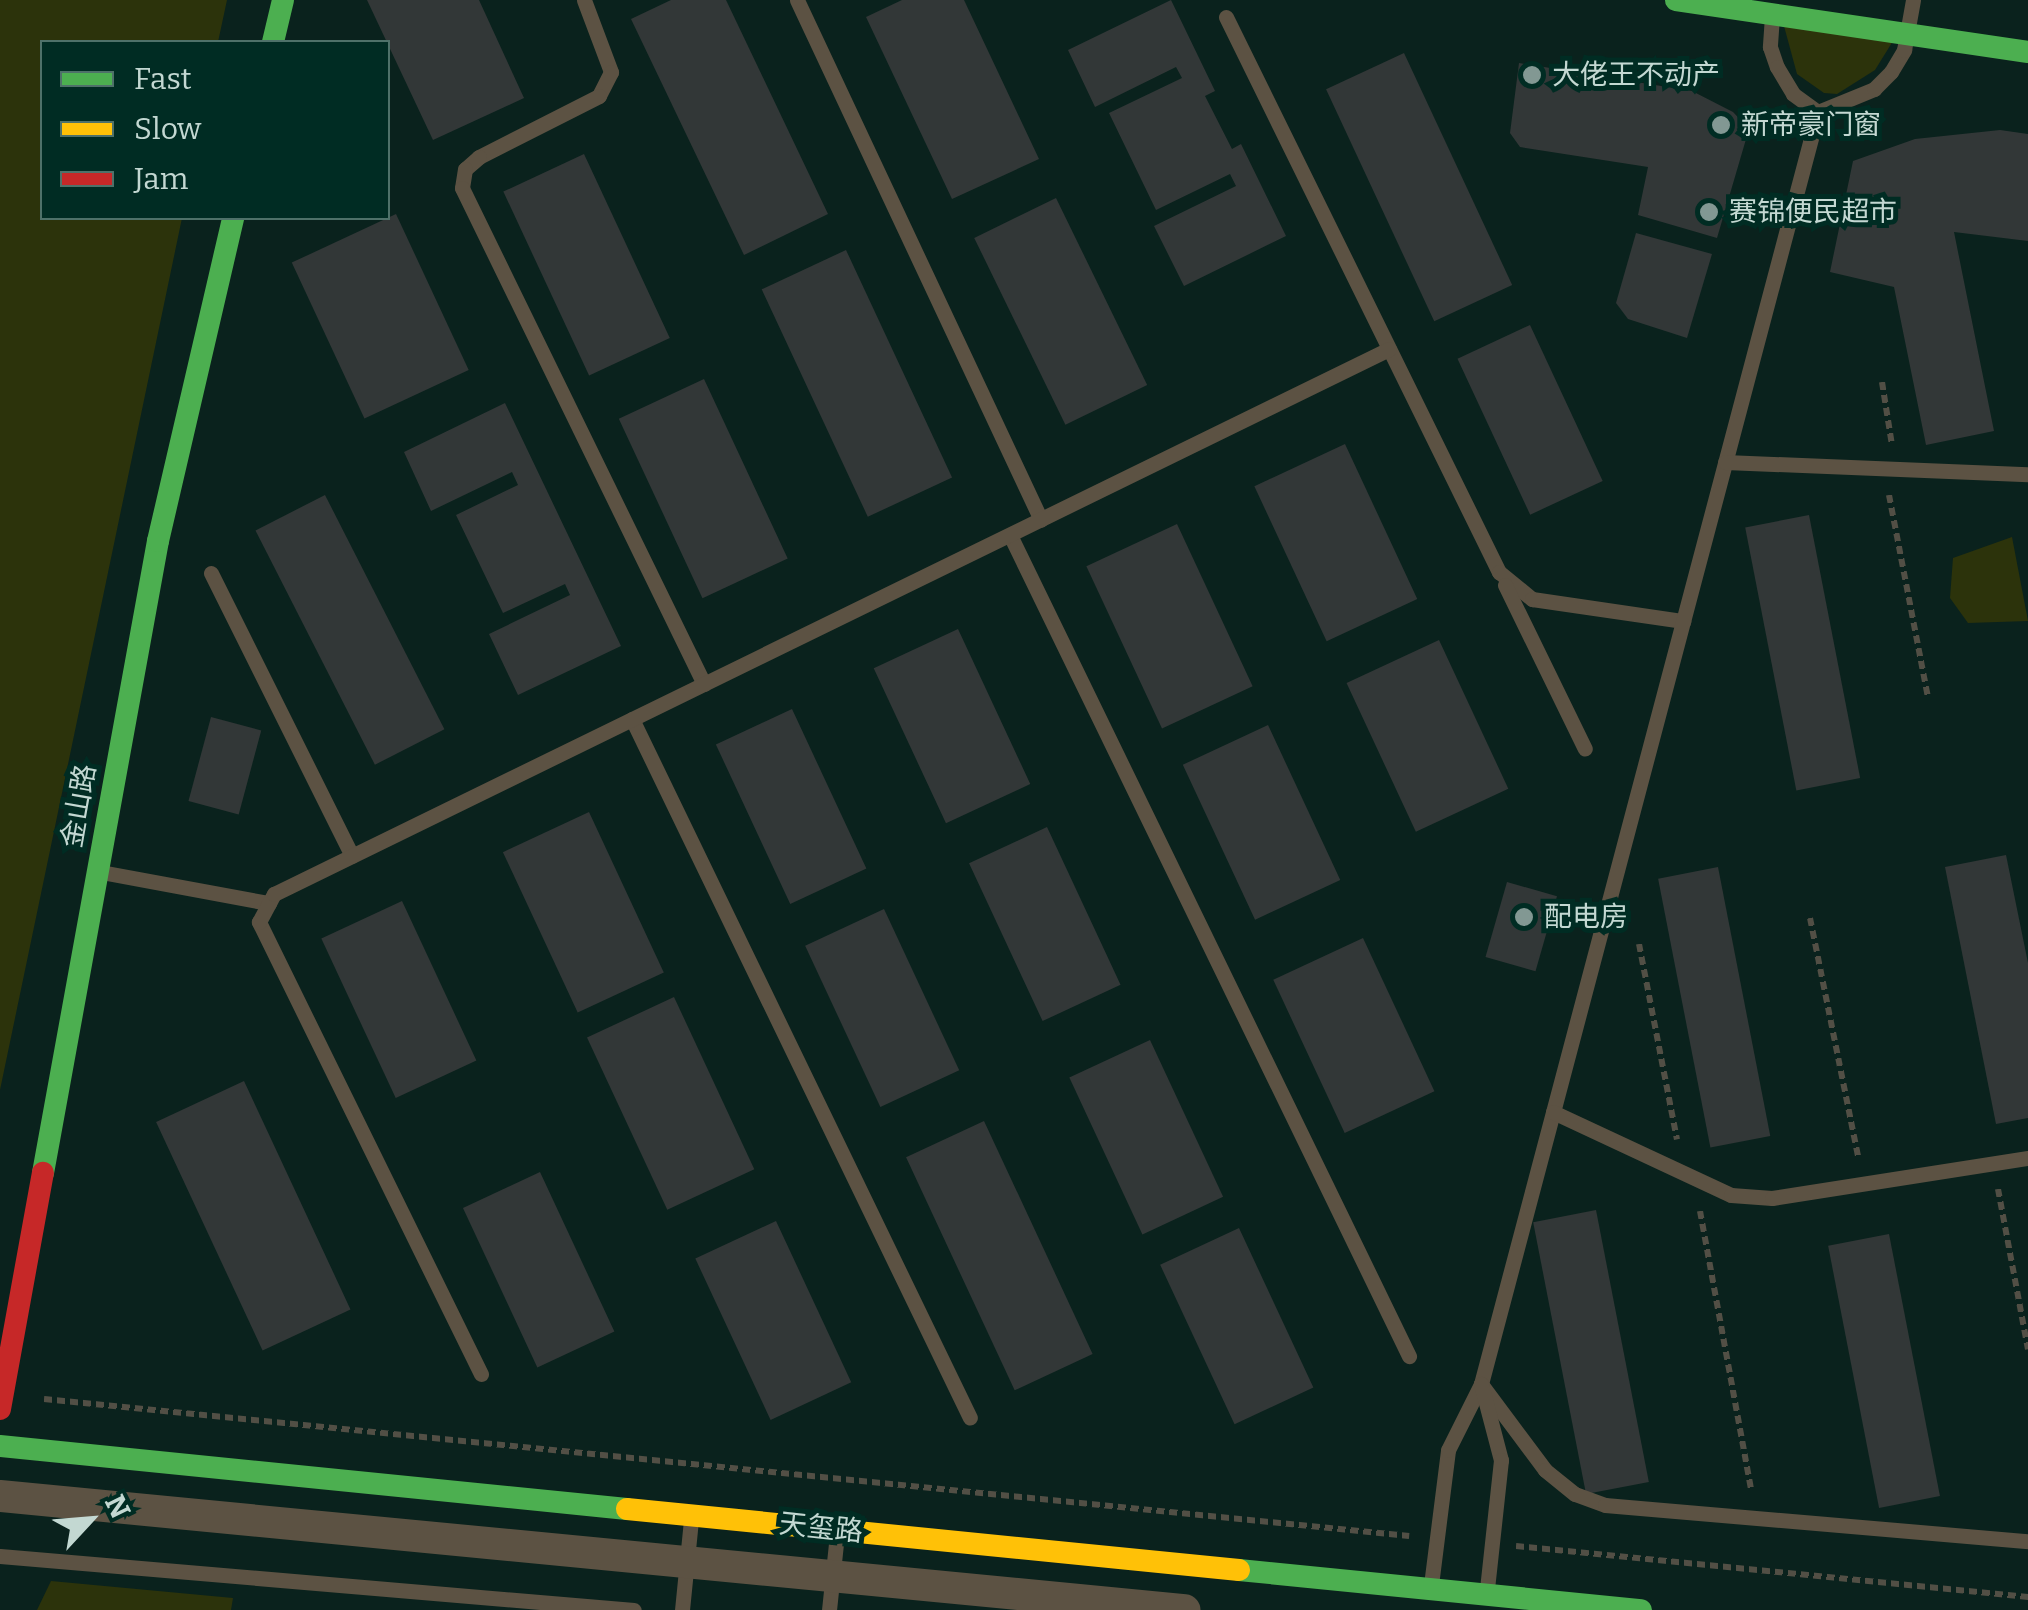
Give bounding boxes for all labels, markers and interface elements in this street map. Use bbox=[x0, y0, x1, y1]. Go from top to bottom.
legend bbox=[40, 40, 390, 220]
place label: 大佬王不动产 bbox=[1552, 58, 1720, 92]
text: Fast bbox=[134, 61, 192, 97]
marker: 大佬王不动产 bbox=[1521, 64, 1543, 86]
place label: 新帝豪门窗 bbox=[1741, 108, 1881, 142]
text: Slow bbox=[134, 111, 201, 147]
marker: 新帝豪门窗 bbox=[1710, 114, 1732, 136]
text: Jam bbox=[134, 161, 188, 197]
place label: 赛锦便民超市 bbox=[1729, 195, 1897, 229]
marker: 赛锦便民超市 bbox=[1698, 201, 1720, 223]
street label: 金山路 bbox=[55, 762, 103, 850]
place label: 配电房 bbox=[1544, 900, 1628, 934]
marker: 配电房 bbox=[1513, 906, 1535, 928]
north arrow bbox=[40, 1470, 140, 1570]
text: N bbox=[98, 1490, 137, 1524]
street label: 天玺路 bbox=[777, 1507, 865, 1549]

